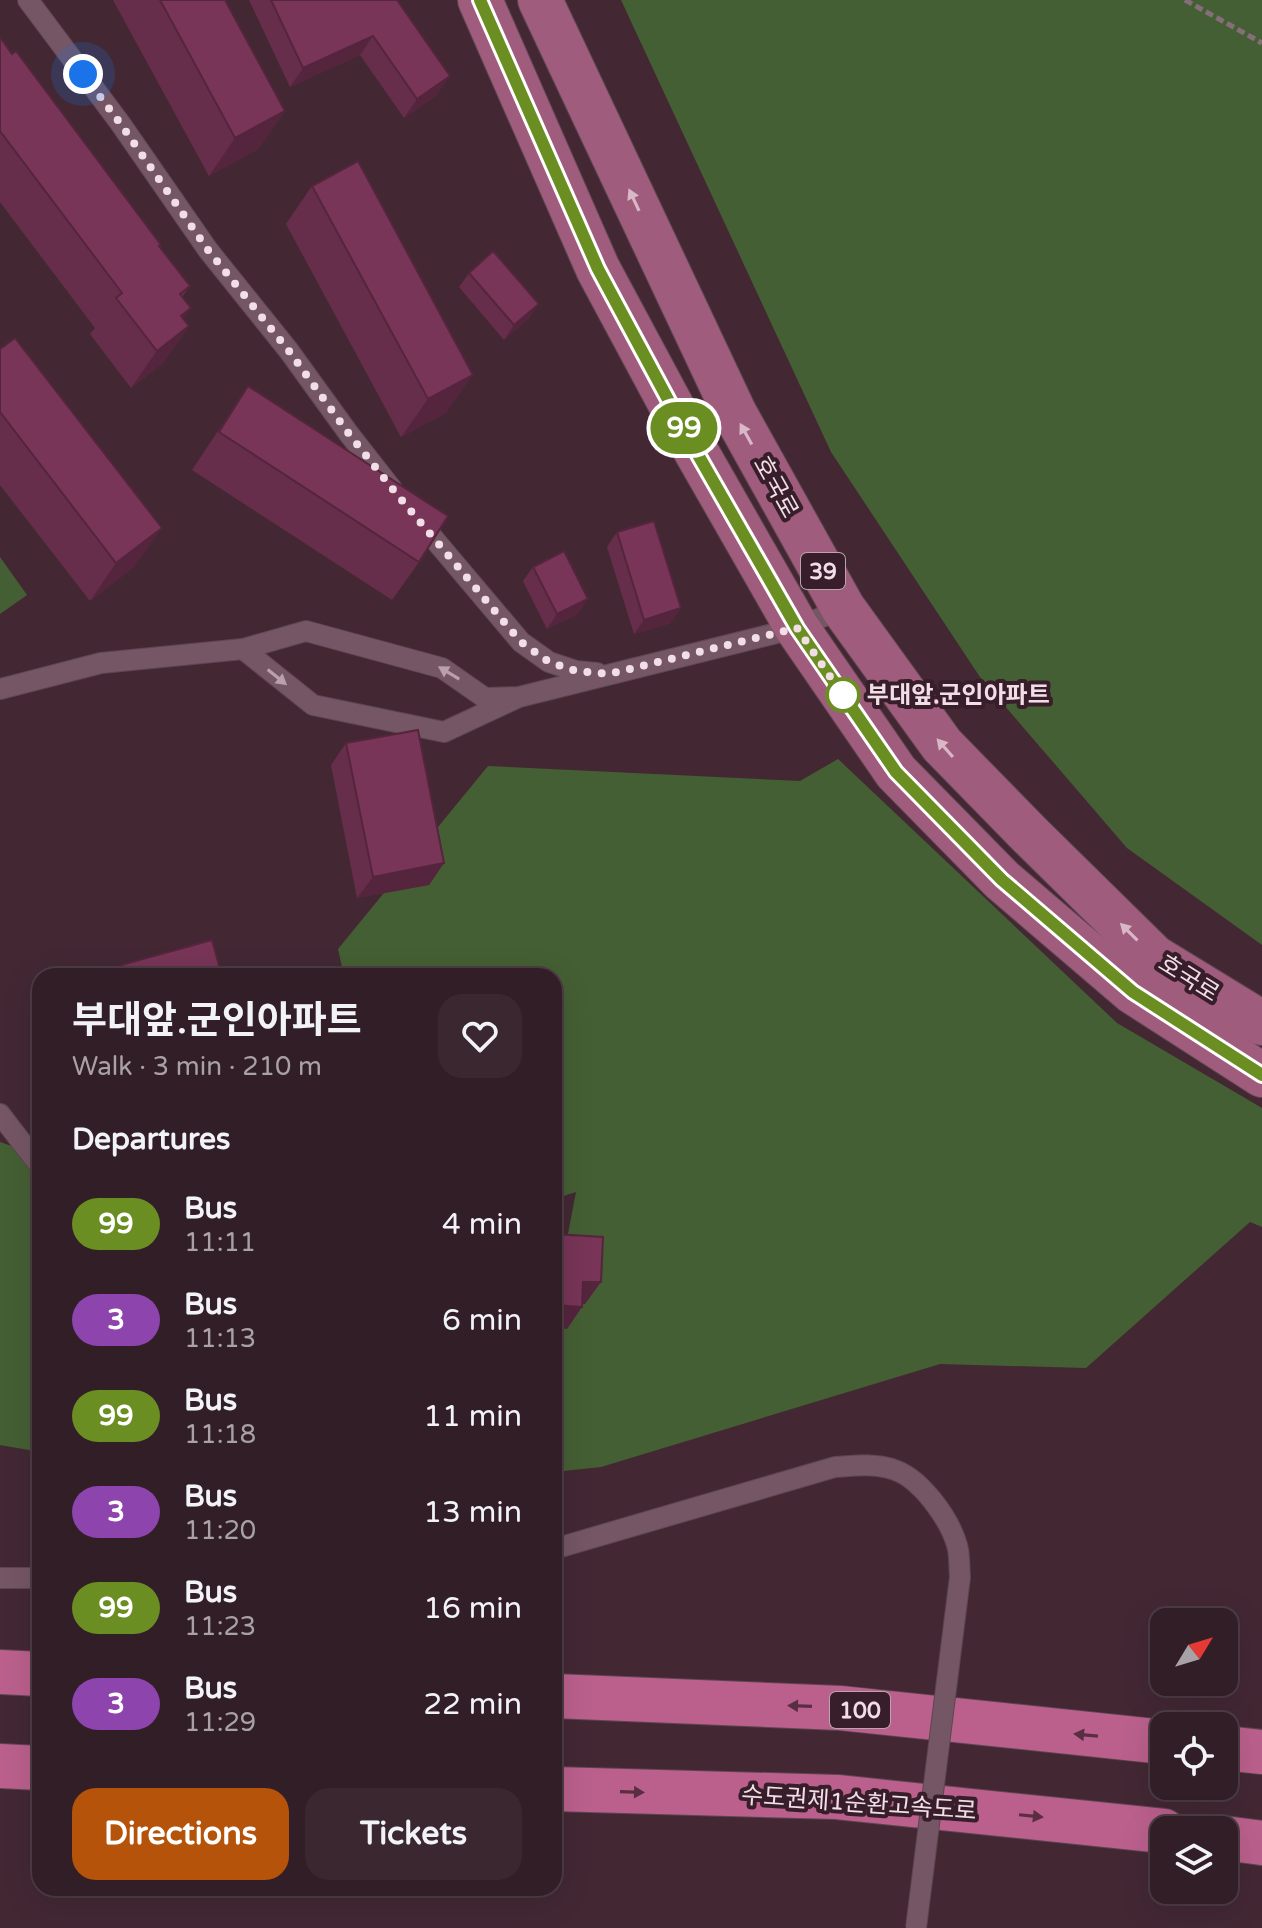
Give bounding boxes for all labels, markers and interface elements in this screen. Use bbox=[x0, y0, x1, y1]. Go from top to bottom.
your location bbox=[63, 54, 103, 94]
one-way arrow bbox=[627, 188, 641, 212]
line badge: 99 bbox=[648, 402, 720, 454]
text: 99 bbox=[666, 411, 702, 445]
one-way arrow bbox=[739, 423, 753, 446]
street label: 호국로 bbox=[747, 451, 804, 523]
road number: 39 bbox=[801, 553, 845, 589]
one-way arrow bbox=[438, 667, 460, 681]
one-way arrow bbox=[267, 668, 287, 685]
marker: 부대앞.군인아파트 bbox=[826, 678, 860, 712]
place label: 부대앞.군인아파트 bbox=[867, 681, 1050, 710]
one-way arrow bbox=[937, 738, 955, 757]
one-way arrow bbox=[1120, 923, 1139, 942]
street label: 호국로 bbox=[1153, 949, 1225, 1008]
button: heart bbox=[438, 994, 522, 1078]
text: 부대앞.군인아파트 bbox=[72, 998, 362, 1044]
text: Walk · 3 min · 210 m bbox=[72, 1051, 322, 1082]
text: Departures bbox=[72, 1121, 230, 1158]
text: Bus bbox=[184, 1190, 237, 1227]
text: 4 min bbox=[442, 1206, 522, 1243]
text: 99 bbox=[98, 1207, 134, 1241]
text: 11:11 bbox=[184, 1227, 256, 1258]
text: Bus bbox=[184, 1286, 237, 1323]
text: 6 min bbox=[442, 1302, 522, 1339]
text: 3 bbox=[107, 1303, 125, 1337]
text: 11:13 bbox=[184, 1323, 256, 1354]
text: Bus bbox=[184, 1382, 237, 1419]
text: 11 min bbox=[423, 1398, 522, 1435]
text: 99 bbox=[98, 1399, 134, 1433]
text: 11:18 bbox=[184, 1419, 256, 1450]
text: Bus bbox=[184, 1478, 237, 1515]
text: 13 min bbox=[423, 1494, 522, 1531]
text: 3 bbox=[107, 1495, 125, 1529]
text: 11:20 bbox=[184, 1515, 256, 1546]
text: Bus bbox=[184, 1574, 237, 1611]
text: 16 min bbox=[423, 1590, 522, 1627]
text: 99 bbox=[98, 1591, 134, 1625]
north arrow bbox=[1150, 1608, 1238, 1696]
map controls bbox=[1150, 1608, 1238, 1904]
text: 11:23 bbox=[184, 1611, 256, 1642]
text: Bus bbox=[184, 1670, 237, 1707]
text: 22 min bbox=[423, 1686, 522, 1723]
text: 3 bbox=[107, 1687, 125, 1721]
road number: 100 bbox=[830, 1692, 890, 1728]
one-way arrow bbox=[787, 1700, 812, 1713]
text: 11:29 bbox=[184, 1707, 256, 1738]
button: locate bbox=[1150, 1712, 1238, 1800]
one-way arrow bbox=[1073, 1728, 1098, 1741]
street label: 수도권제1순환고속도로 bbox=[740, 1781, 978, 1826]
one-way arrow bbox=[620, 1785, 645, 1798]
button: Directions bbox=[72, 1788, 289, 1880]
button: Tickets bbox=[305, 1788, 522, 1880]
one-way arrow bbox=[1019, 1810, 1044, 1823]
button: layers bbox=[1150, 1816, 1238, 1904]

